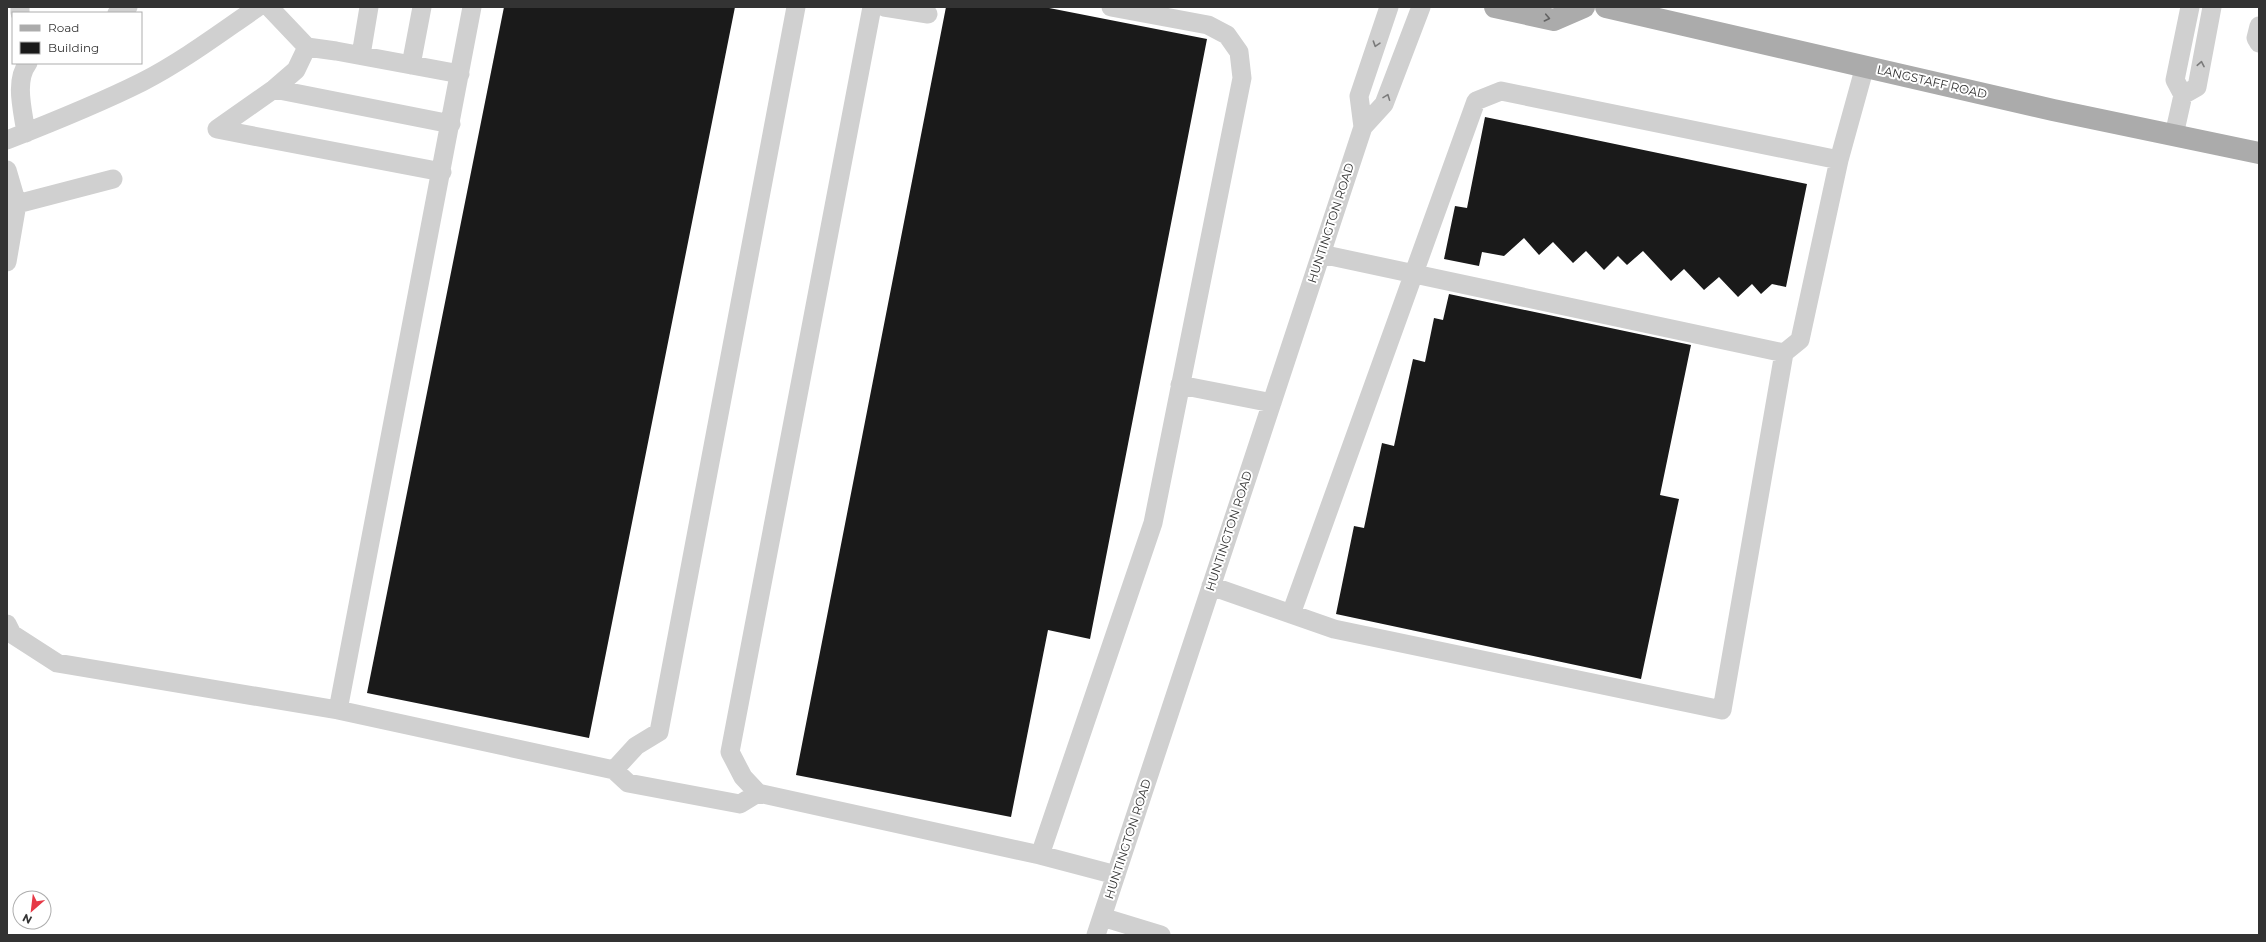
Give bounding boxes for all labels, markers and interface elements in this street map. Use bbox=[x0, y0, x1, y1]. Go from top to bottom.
legend bbox=[12, 12, 142, 64]
one-way arrow bbox=[1544, 14, 1550, 22]
text: Road bbox=[48, 20, 79, 35]
text: Building bbox=[48, 40, 99, 55]
one-way arrow bbox=[1372, 40, 1381, 47]
one-way arrow bbox=[2197, 61, 2205, 68]
street label: LANGSTAFF ROAD bbox=[1876, 62, 1989, 101]
one-way arrow bbox=[1382, 93, 1390, 100]
street label: HUNTINGTON ROAD bbox=[1304, 161, 1357, 285]
street label: HUNTINGTON ROAD bbox=[1202, 469, 1255, 593]
street label: HUNTINGTON ROAD bbox=[1101, 777, 1154, 901]
north arrow bbox=[12, 890, 52, 930]
text: N bbox=[20, 911, 35, 927]

